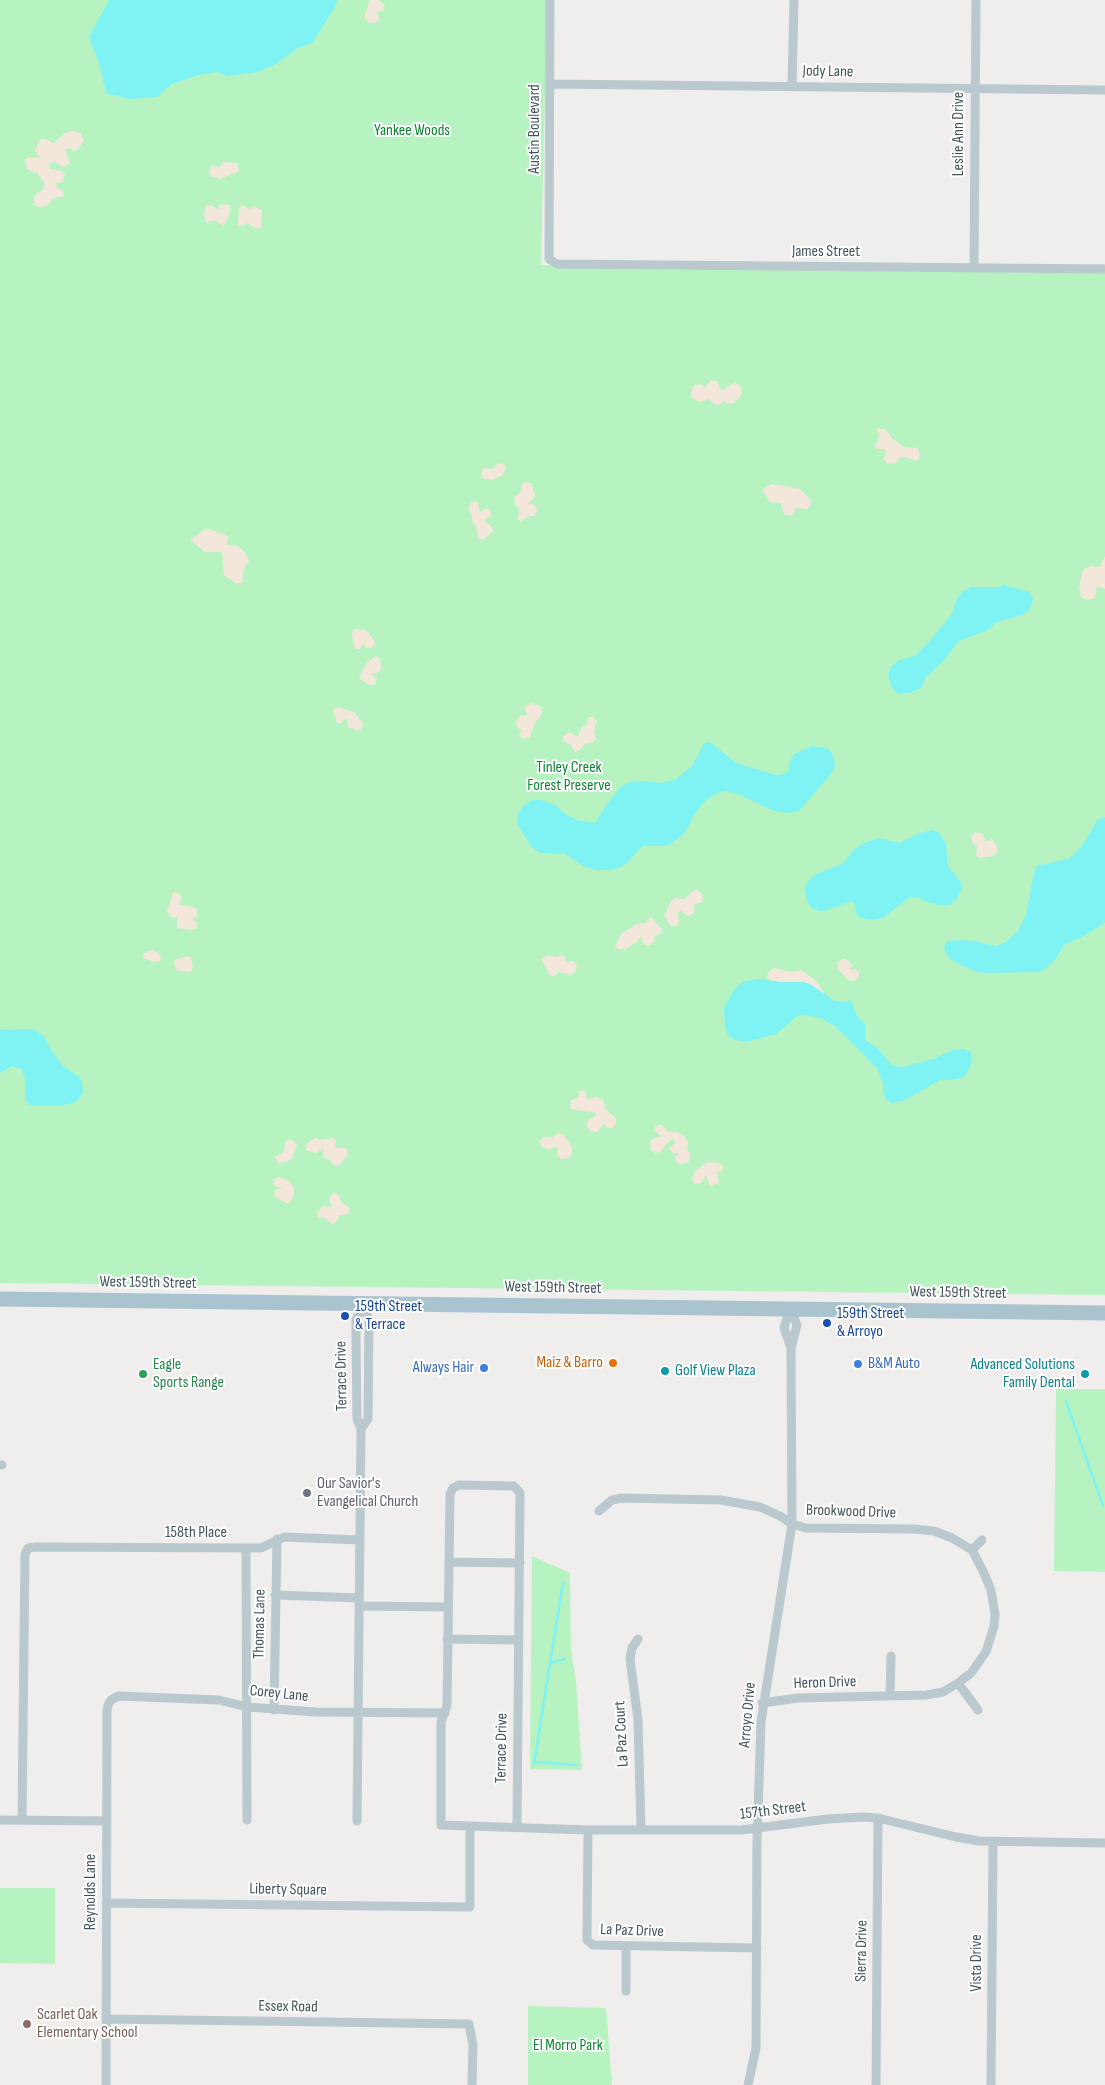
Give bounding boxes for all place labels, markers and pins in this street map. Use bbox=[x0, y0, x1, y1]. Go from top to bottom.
place label: 159th Street & Terrace bbox=[355, 1297, 422, 1335]
place label: 159th Street & Arroyo bbox=[837, 1304, 904, 1342]
marker: 159th Street & Terrace bbox=[339, 1310, 351, 1322]
marker: 159th Street & Arroyo bbox=[821, 1317, 833, 1329]
place label: Maiz & Barro bbox=[537, 1353, 603, 1373]
place label: B&M Auto bbox=[868, 1354, 920, 1374]
place label: Eagle Sports Range bbox=[153, 1355, 224, 1393]
place label: Advanced Solutions Family Dental bbox=[971, 1355, 1075, 1393]
marker: Maiz & Barro bbox=[607, 1357, 619, 1369]
place label: Always Hair bbox=[413, 1358, 474, 1378]
marker: B&M Auto bbox=[852, 1358, 864, 1370]
place label: Golf View Plaza bbox=[675, 1361, 756, 1381]
marker: Always Hair bbox=[478, 1362, 490, 1374]
marker: Golf View Plaza bbox=[659, 1365, 671, 1377]
marker: Eagle Sports Range bbox=[137, 1368, 149, 1380]
marker: Advanced Solutions Family Dental bbox=[1079, 1368, 1091, 1380]
place label: Our Savior's Evangelical Church bbox=[317, 1474, 418, 1512]
marker: Our Savior's Evangelical Church bbox=[301, 1487, 313, 1499]
place label: Scarlet Oak Elementary School bbox=[37, 2005, 137, 2043]
marker: Scarlet Oak Elementary School bbox=[21, 2018, 33, 2030]

